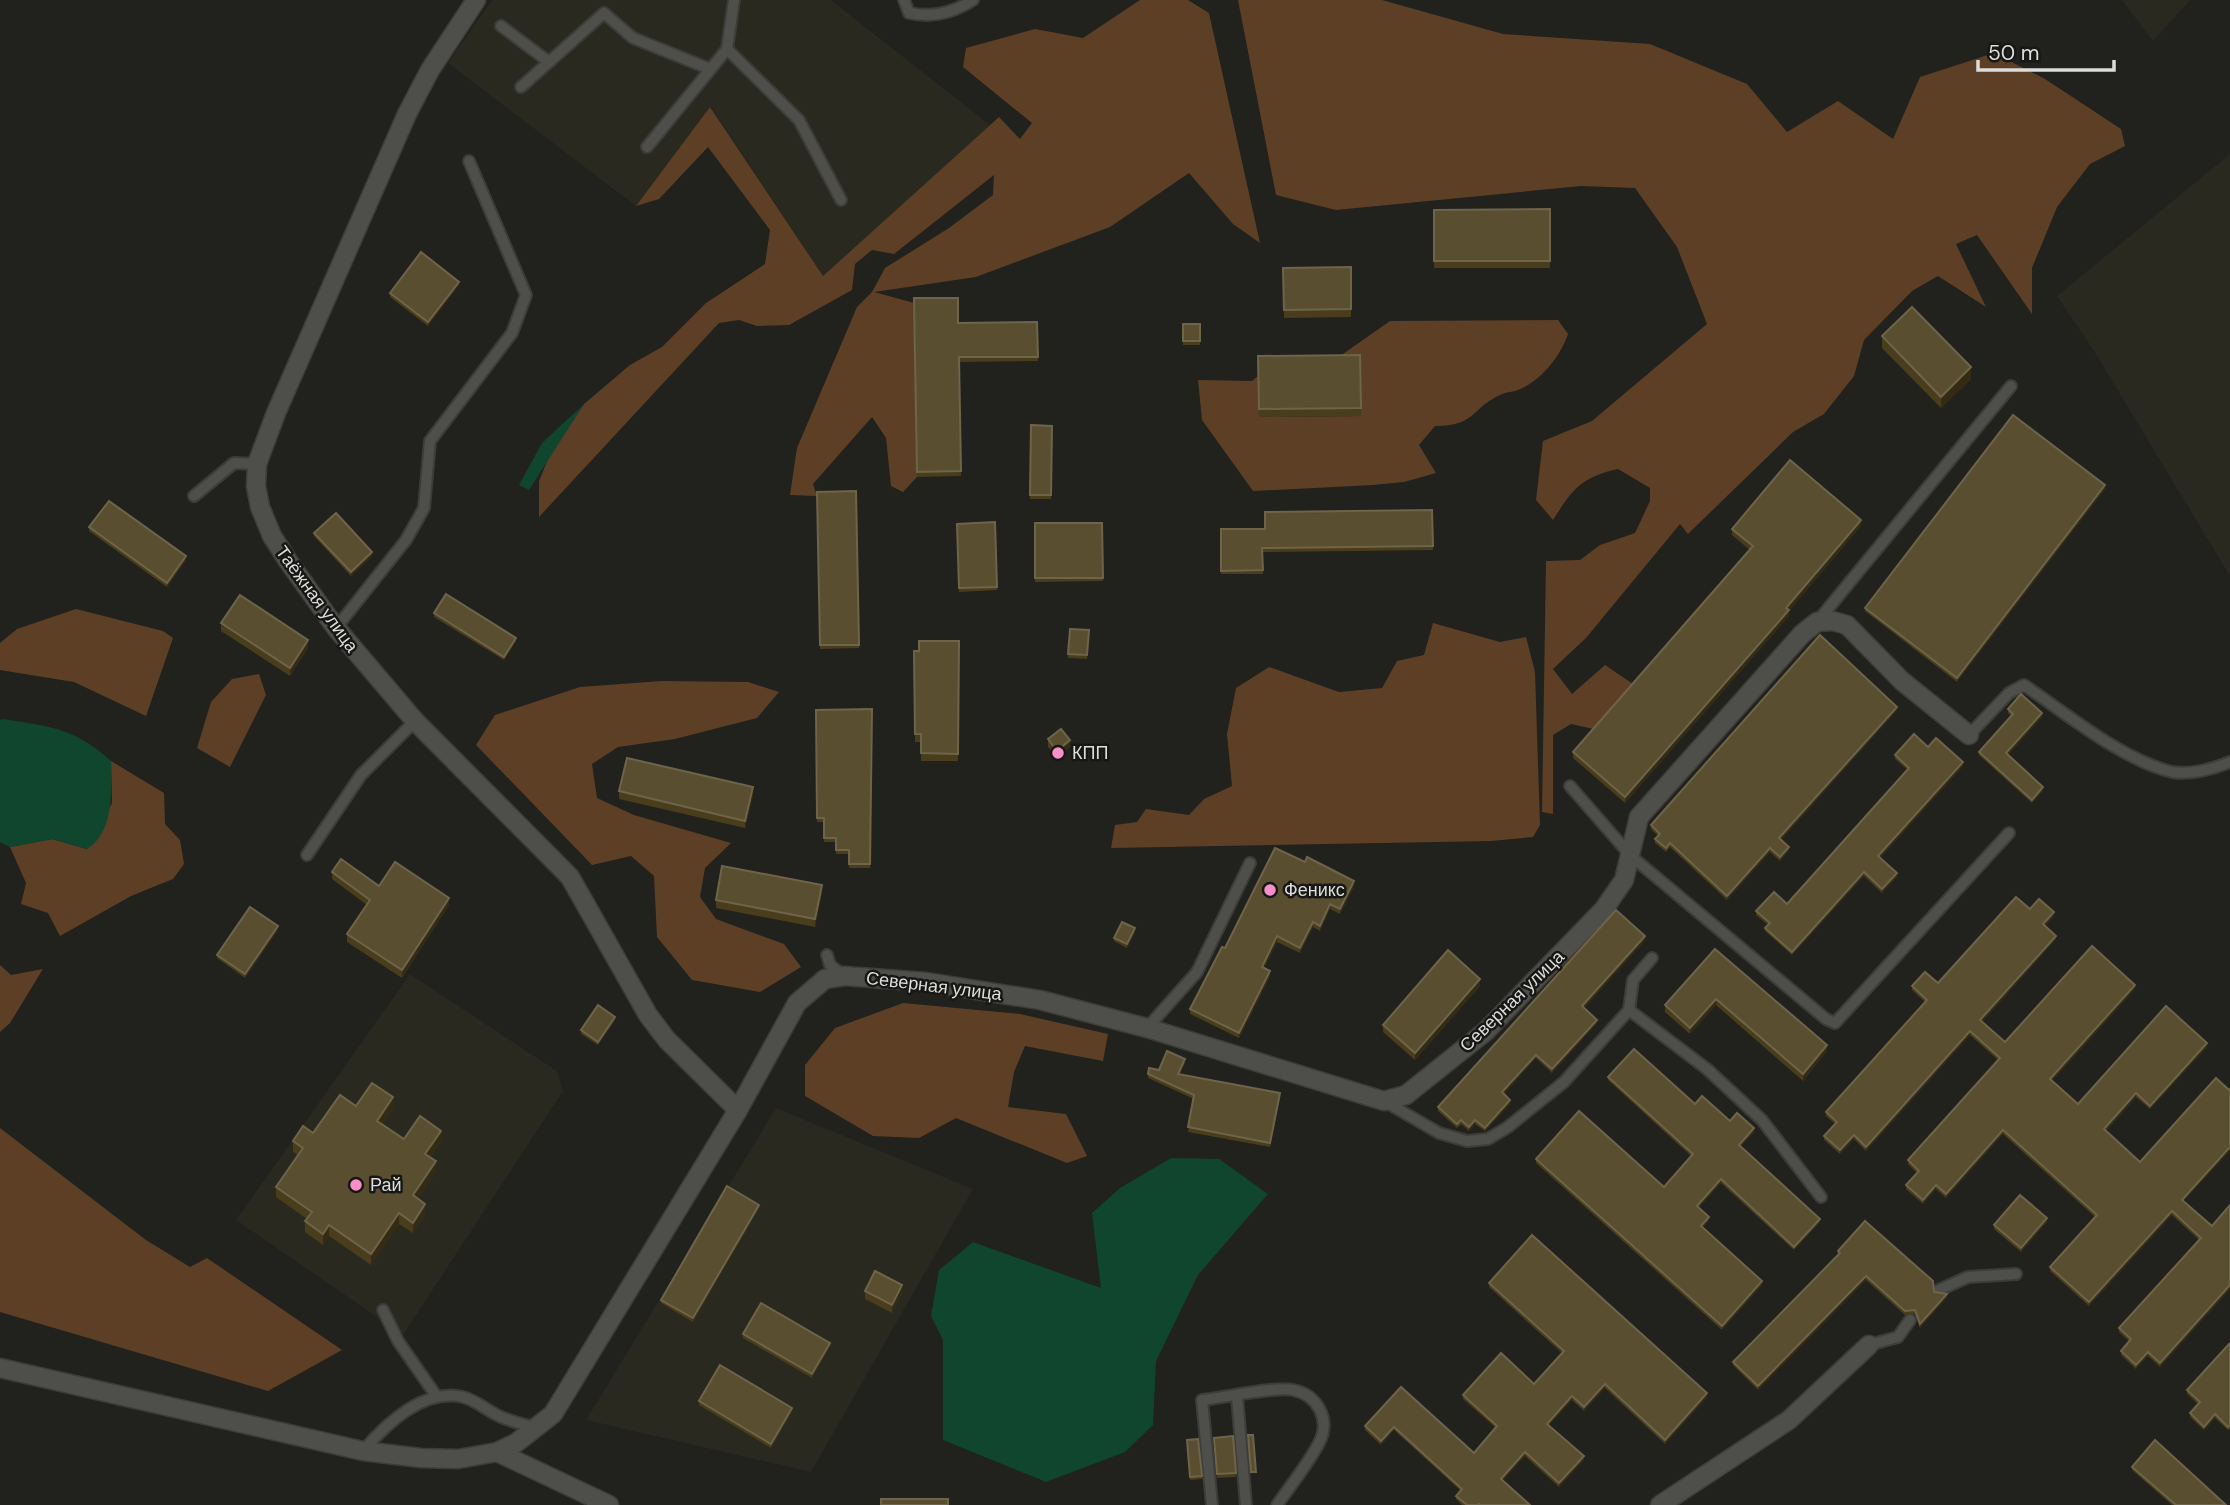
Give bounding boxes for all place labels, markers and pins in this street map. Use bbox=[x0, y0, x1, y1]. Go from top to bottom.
place label: КПП bbox=[1072, 741, 1108, 765]
marker: КПП bbox=[1050, 745, 1066, 761]
place label: Феникс bbox=[1284, 878, 1345, 902]
marker: Феникс bbox=[1262, 882, 1278, 898]
place label: Рай bbox=[370, 1173, 401, 1197]
marker: Рай bbox=[348, 1177, 364, 1193]

